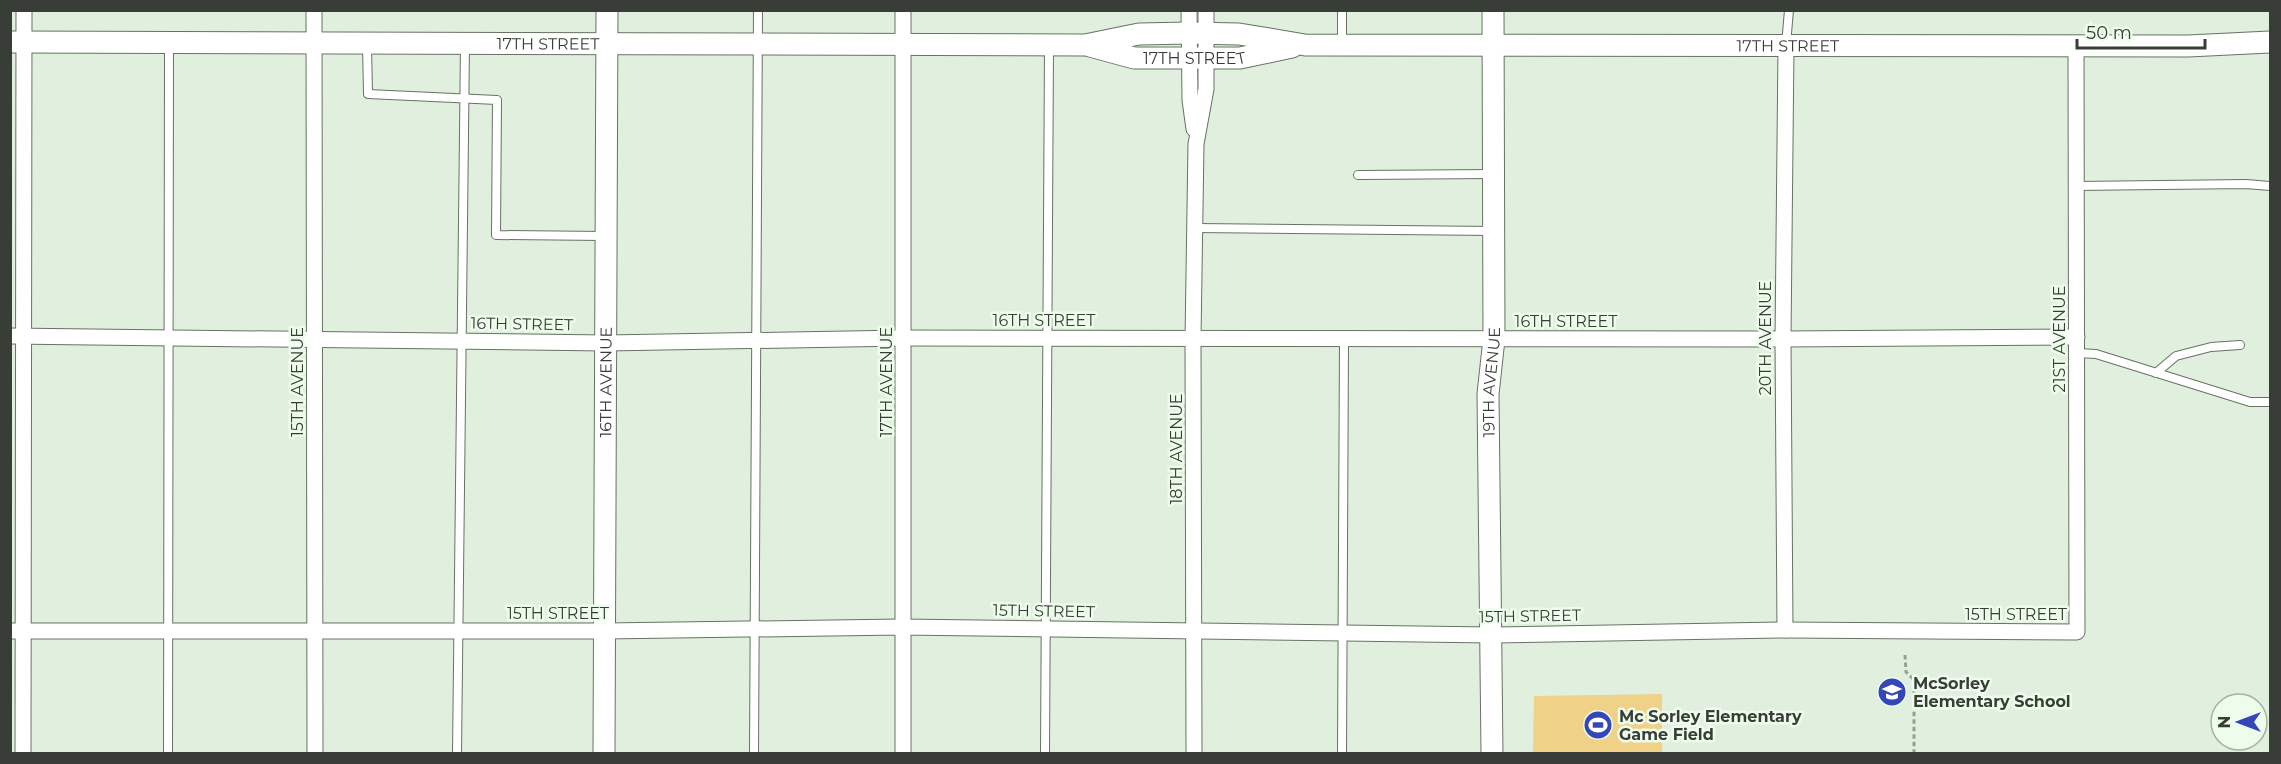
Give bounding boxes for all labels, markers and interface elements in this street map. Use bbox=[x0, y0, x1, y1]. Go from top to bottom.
scale bar bbox=[2077, 12, 2204, 50]
text: 50 m bbox=[2086, 22, 2132, 44]
street label: 17TH STREET bbox=[497, 34, 600, 53]
street label: 17TH STREET bbox=[1737, 36, 1840, 55]
street label: 17TH STREET bbox=[1143, 47, 1248, 68]
street label: 20TH AVENUE bbox=[1756, 281, 1775, 395]
street label: 21ST AVENUE bbox=[2050, 286, 2069, 392]
street label: 16TH STREET bbox=[993, 311, 1096, 330]
street label: 16TH STREET bbox=[1515, 312, 1618, 331]
street label: 16TH STREET bbox=[470, 314, 574, 334]
street label: 15TH AVENUE bbox=[288, 327, 307, 437]
street label: 16TH AVENUE bbox=[596, 327, 615, 437]
street label: 17TH AVENUE bbox=[877, 327, 896, 437]
street label: 19TH AVENUE bbox=[1478, 327, 1504, 437]
street label: 18TH AVENUE bbox=[1167, 393, 1186, 505]
street label: 15TH STREET bbox=[993, 601, 1096, 621]
street label: 15TH STREET bbox=[507, 604, 610, 623]
street label: 15TH STREET bbox=[1965, 605, 2068, 624]
street label: 15TH STREET bbox=[1479, 606, 1582, 626]
place label: McSorley Elementary School bbox=[1913, 674, 2071, 711]
school or university icon: McSorley Elementary School bbox=[1876, 676, 1908, 708]
north arrow bbox=[2209, 692, 2269, 752]
place label: Mc Sorley Elementary Game Field bbox=[1619, 707, 1802, 744]
sports icon: Mc Sorley Elementary Game Field bbox=[1582, 709, 1614, 741]
text: N bbox=[2215, 716, 2234, 728]

